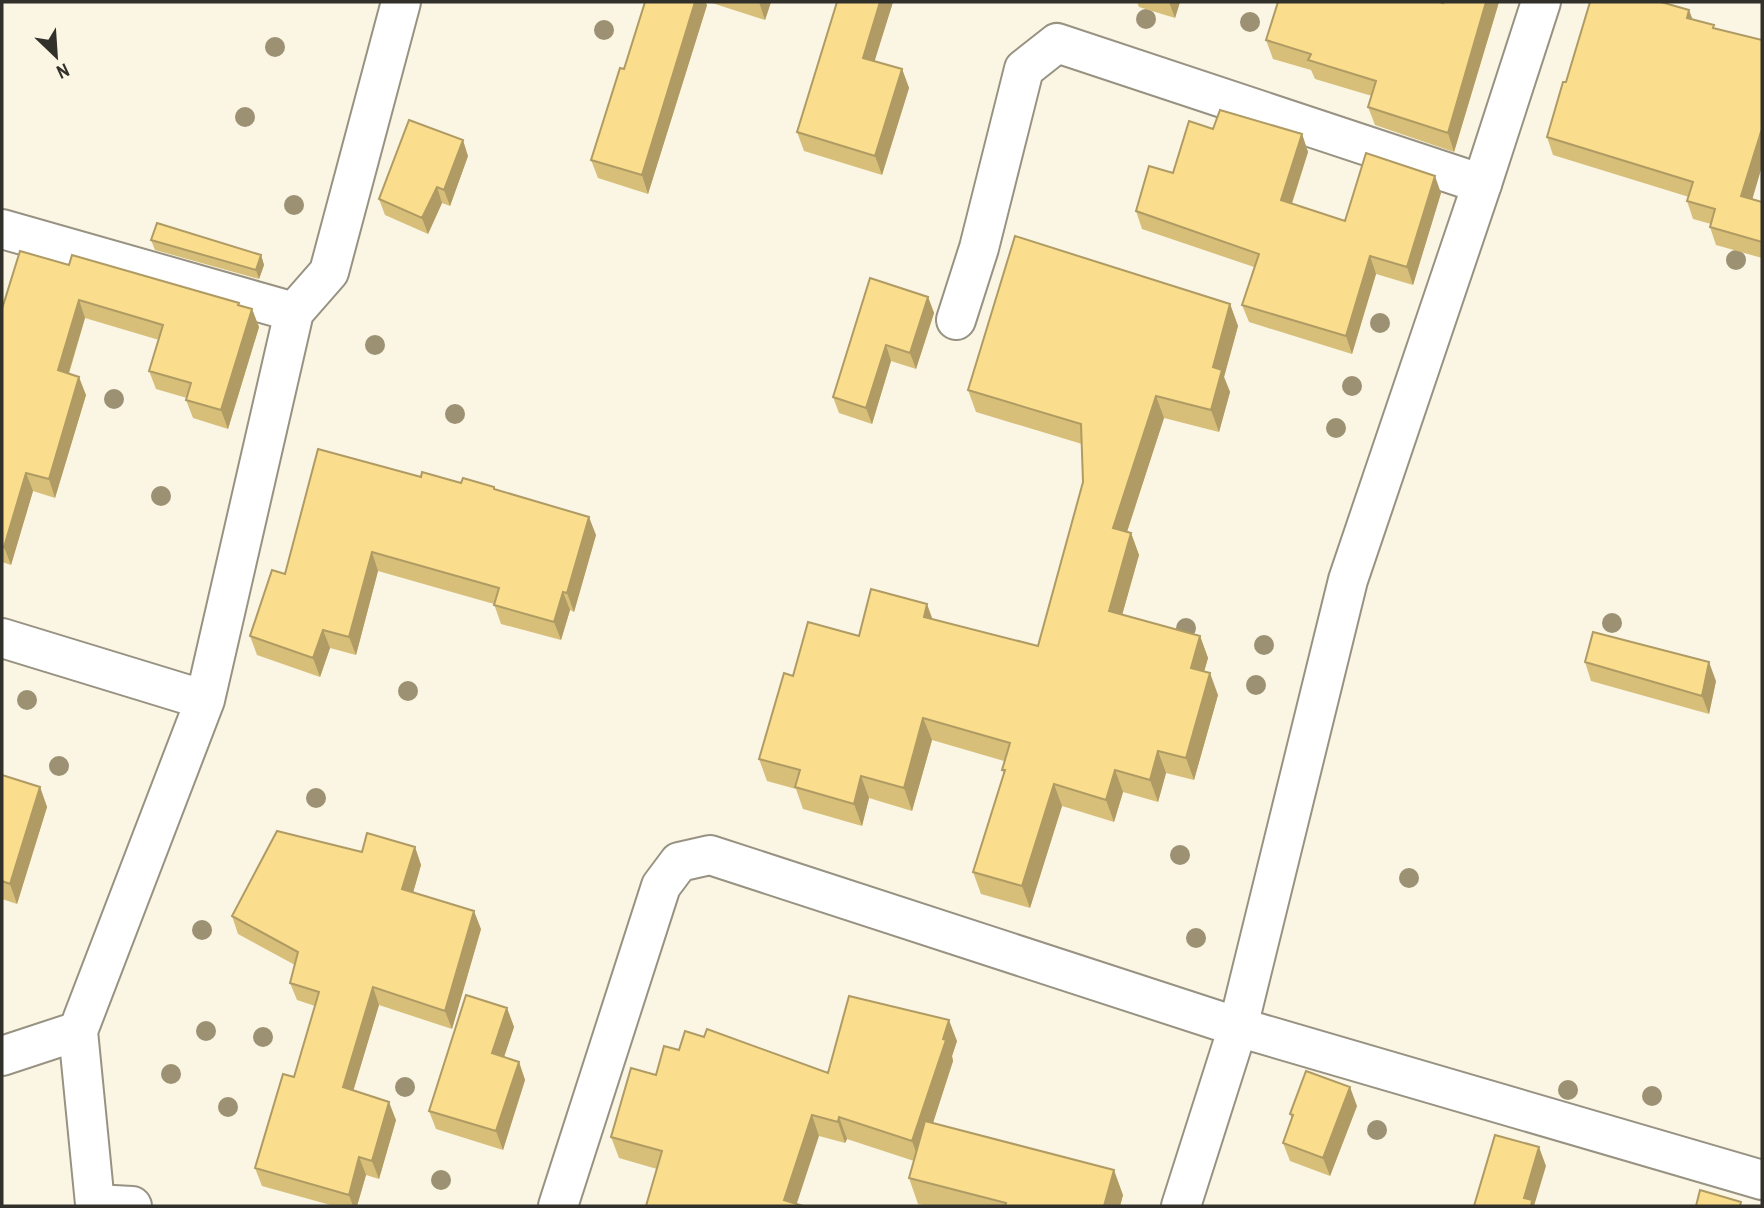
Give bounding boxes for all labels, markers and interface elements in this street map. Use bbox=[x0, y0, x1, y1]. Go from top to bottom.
north arrow bbox=[21, 21, 91, 91]
text: N bbox=[53, 57, 74, 86]

